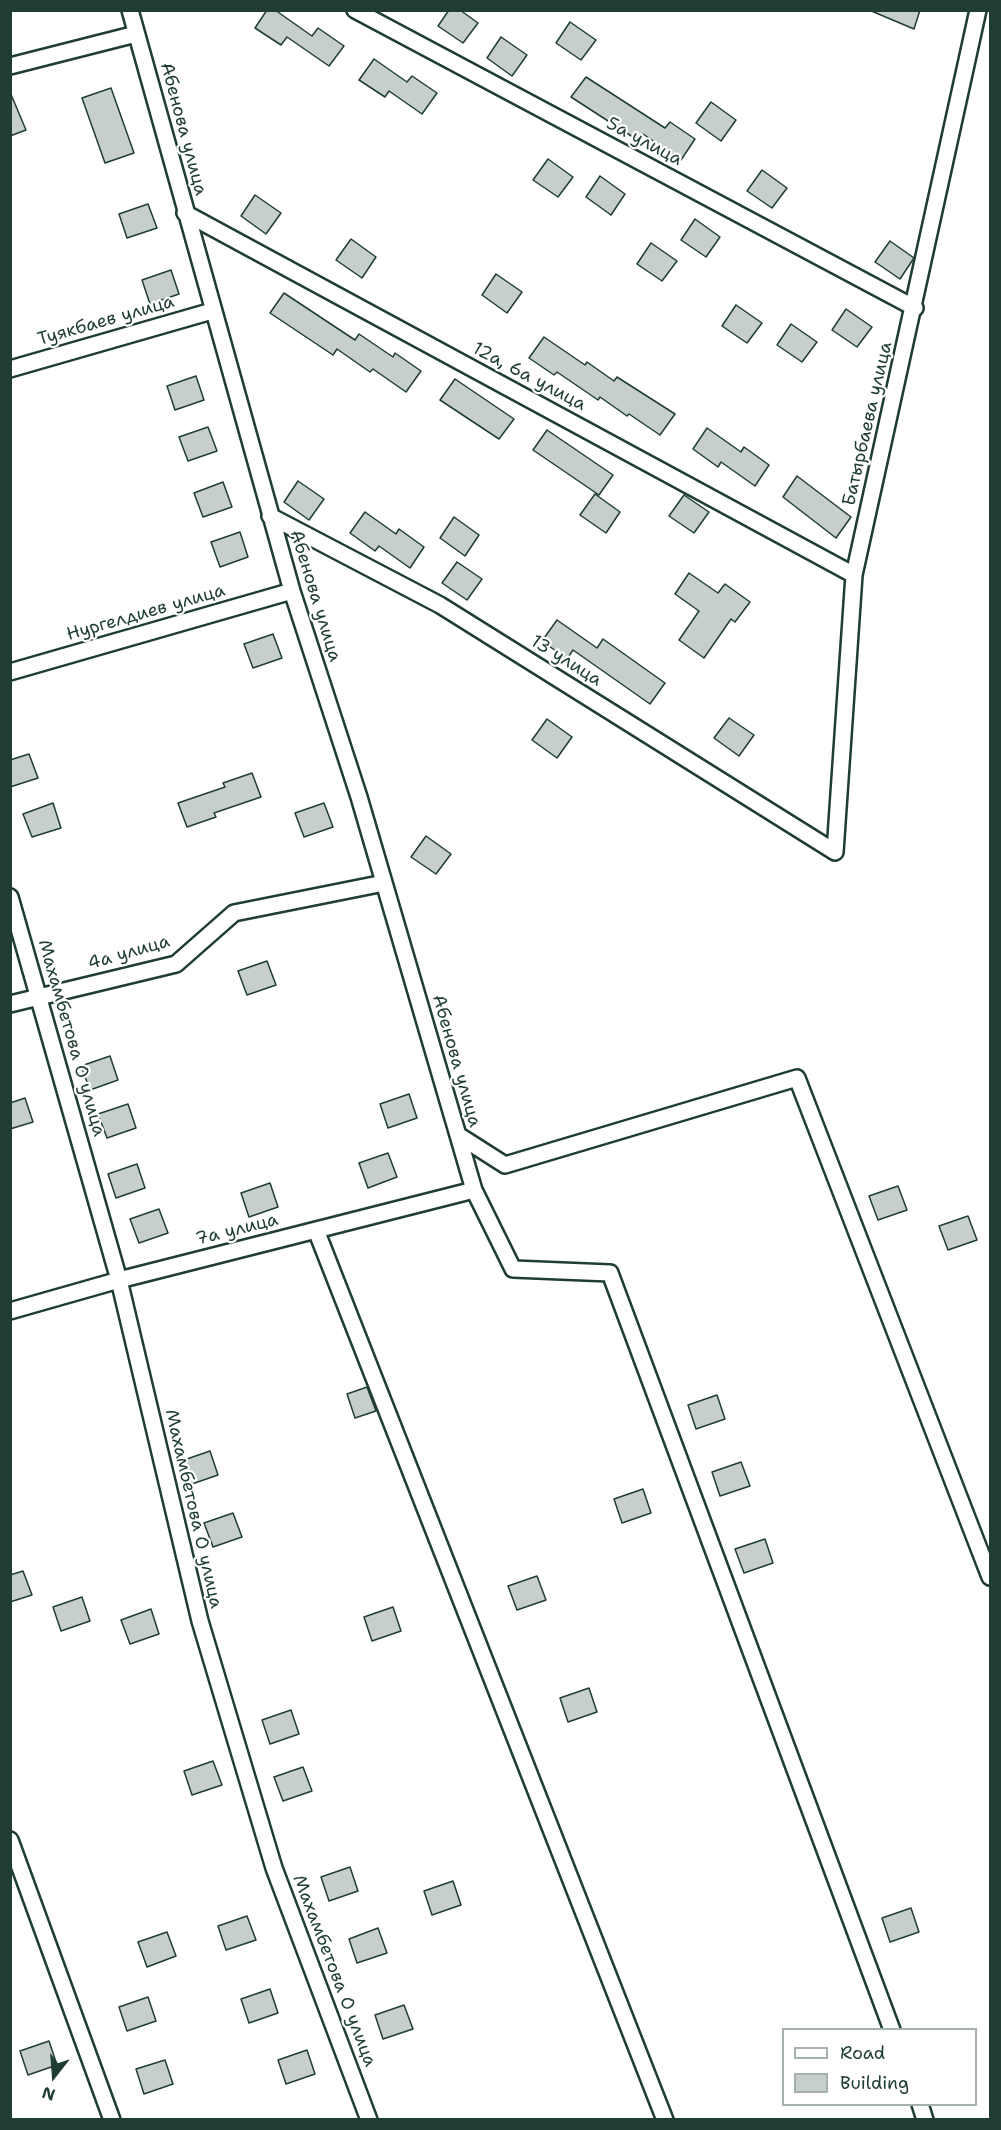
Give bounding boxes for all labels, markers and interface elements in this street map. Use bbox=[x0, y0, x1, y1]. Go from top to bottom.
street label: Абенова улица bbox=[155, 60, 211, 198]
street label: 5а улица bbox=[602, 113, 686, 171]
street label: Туякбаев улица bbox=[35, 291, 177, 351]
street label: 12а, 6а улица bbox=[469, 338, 589, 416]
street label: Батырбаева улица bbox=[839, 340, 897, 508]
street label: Абенова улица bbox=[285, 527, 345, 665]
street label: Нургелдиев улица bbox=[64, 580, 228, 646]
street label: 13 улица bbox=[527, 631, 605, 691]
street label: 4а улица bbox=[86, 931, 172, 975]
street label: Махамбетова О улица bbox=[33, 937, 109, 1139]
street label: Абенова улица bbox=[427, 992, 485, 1130]
street label: 7а улица bbox=[194, 1209, 280, 1251]
street label: Махамбетова О улица bbox=[160, 1407, 226, 1611]
street label: Махамбетова О улица bbox=[287, 1872, 381, 2070]
legend bbox=[782, 2028, 977, 2106]
text: Road bbox=[840, 2041, 885, 2065]
north arrow bbox=[24, 2046, 84, 2106]
text: Building bbox=[840, 2071, 909, 2095]
text: N bbox=[39, 2082, 58, 2106]

